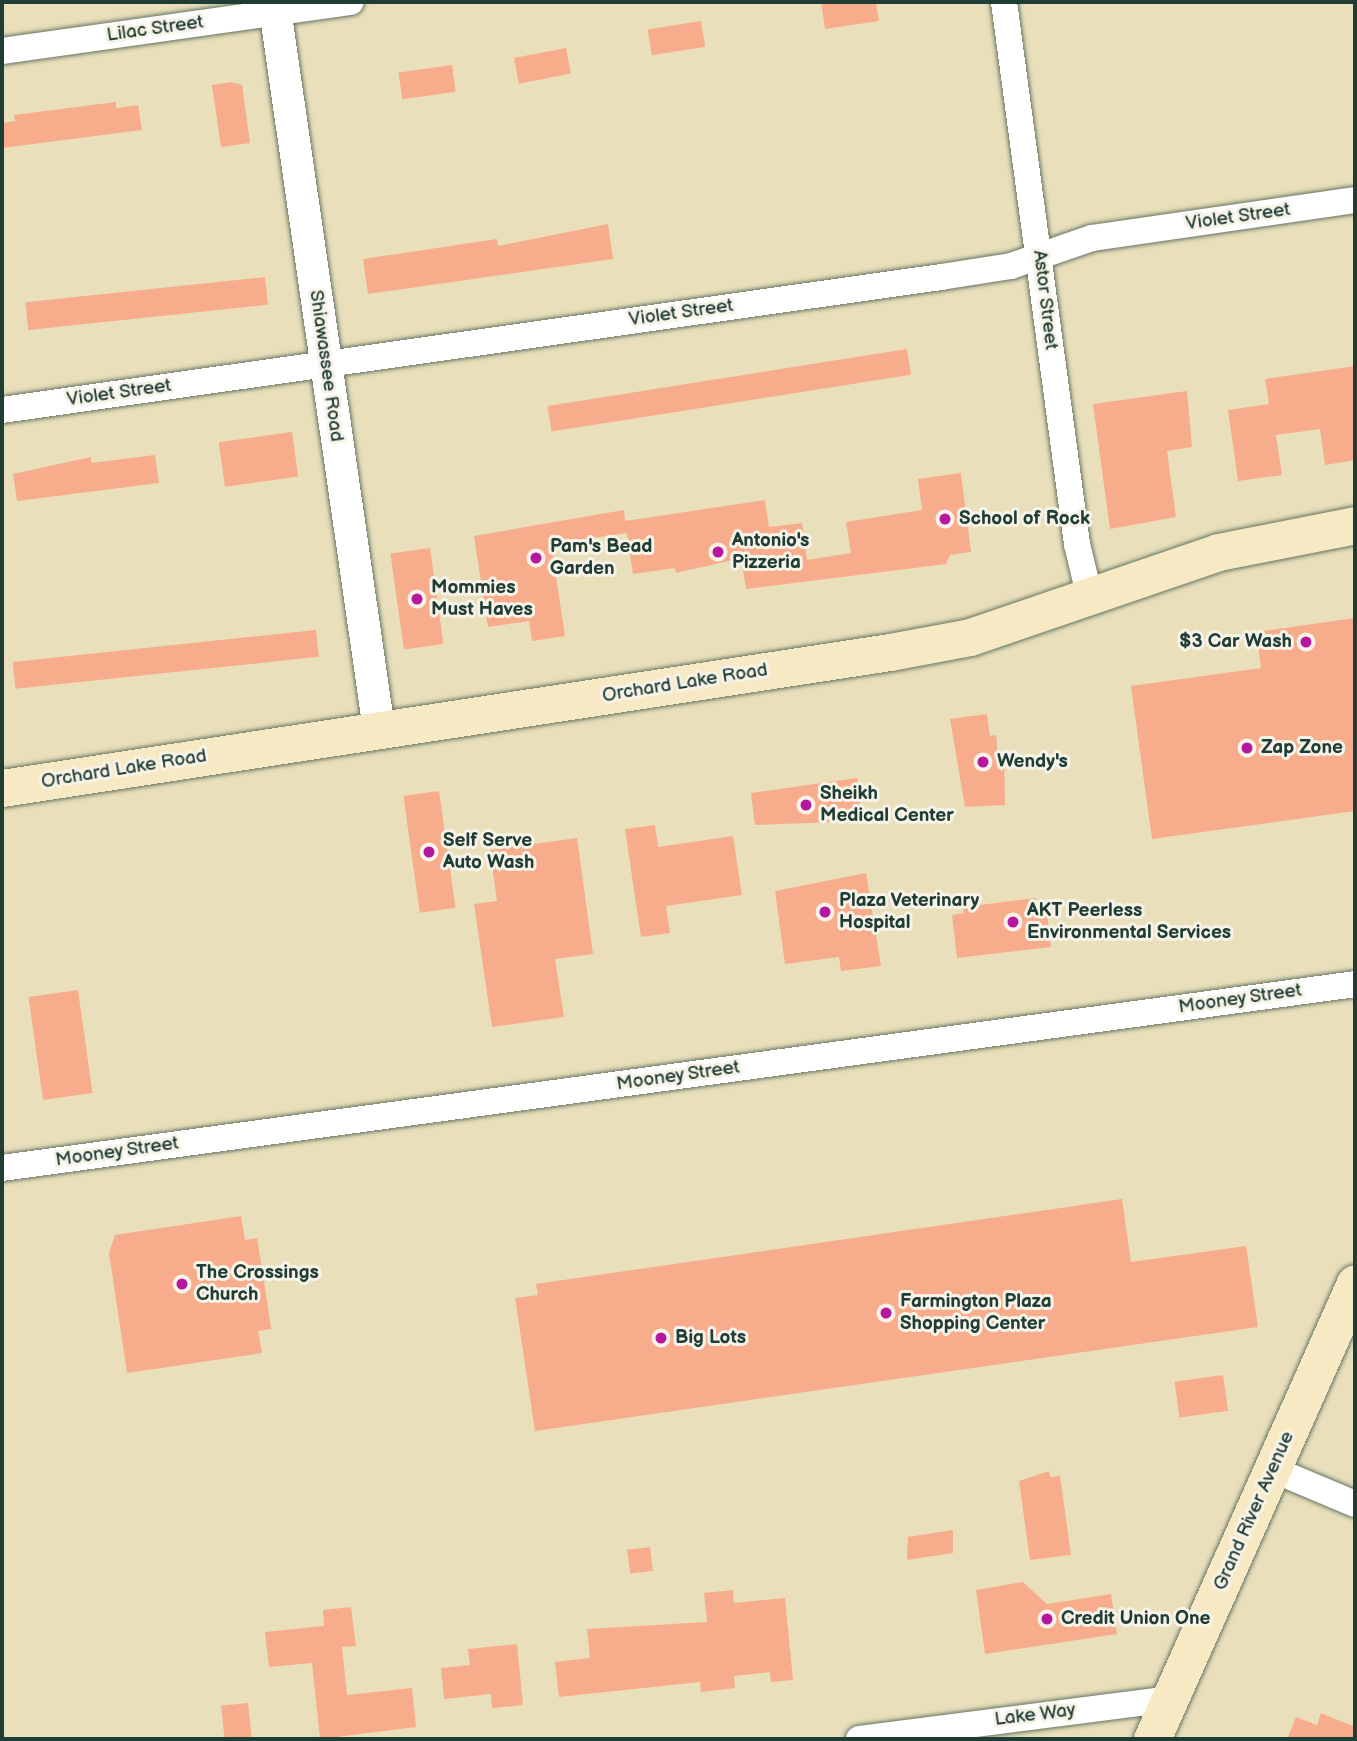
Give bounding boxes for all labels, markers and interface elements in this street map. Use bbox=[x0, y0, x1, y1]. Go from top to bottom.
street label: Lilac Street bbox=[105, 11, 205, 47]
street label: Violet Street bbox=[1184, 198, 1292, 236]
street label: Astor Street bbox=[1028, 249, 1062, 351]
street label: Shiawassee Road bbox=[304, 289, 348, 443]
street label: Violet Street bbox=[627, 294, 735, 332]
street label: Violet Street bbox=[65, 374, 173, 412]
place label: School of Rock bbox=[959, 508, 1090, 530]
marker: School of Rock bbox=[937, 511, 953, 527]
place label: Antonio's Pizzeria bbox=[732, 530, 809, 574]
place label: Pam's Bead Garden bbox=[550, 536, 652, 580]
marker: Antonio's Pizzeria bbox=[710, 544, 726, 560]
marker: Pam's Bead Garden bbox=[528, 550, 544, 566]
place label: Mommies Must Haves bbox=[431, 577, 533, 621]
marker: Mommies Must Haves bbox=[409, 591, 425, 607]
place label: $3 Car Wash bbox=[1179, 631, 1292, 653]
marker: $3 Car Wash bbox=[1298, 634, 1314, 650]
street label: Orchard Lake Road bbox=[601, 659, 769, 707]
place label: Zap Zone bbox=[1261, 737, 1343, 759]
marker: Zap Zone bbox=[1239, 740, 1255, 756]
street label: Orchard Lake Road bbox=[40, 745, 208, 793]
place label: Wendy's bbox=[997, 751, 1068, 773]
marker: Wendy's bbox=[975, 754, 991, 770]
place label: Sheikh Medical Center bbox=[820, 783, 954, 827]
marker: Sheikh Medical Center bbox=[798, 797, 814, 813]
place label: Self Serve Auto Wash bbox=[443, 830, 534, 874]
marker: Self Serve Auto Wash bbox=[421, 844, 437, 860]
place label: Plaza Veterinary Hospital bbox=[839, 890, 980, 934]
place label: AKT Peerless Environmental Services bbox=[1027, 900, 1231, 944]
marker: Plaza Veterinary Hospital bbox=[817, 904, 833, 920]
marker: AKT Peerless Environmental Services bbox=[1005, 914, 1021, 930]
street label: Mooney Street bbox=[1176, 979, 1304, 1019]
street label: Mooney Street bbox=[614, 1056, 742, 1096]
street label: Mooney Street bbox=[53, 1132, 181, 1172]
place label: The Crossings Church bbox=[196, 1262, 319, 1306]
marker: The Crossings Church bbox=[174, 1276, 190, 1292]
place label: Farmington Plaza Shopping Center bbox=[900, 1291, 1052, 1335]
marker: Farmington Plaza Shopping Center bbox=[878, 1305, 894, 1321]
place label: Big Lots bbox=[675, 1327, 746, 1349]
marker: Big Lots bbox=[653, 1330, 669, 1346]
street label: Grand River Avenue bbox=[1209, 1428, 1299, 1594]
place label: Credit Union One bbox=[1061, 1608, 1211, 1630]
marker: Credit Union One bbox=[1039, 1611, 1055, 1627]
street label: Lake Way bbox=[993, 1699, 1077, 1731]

